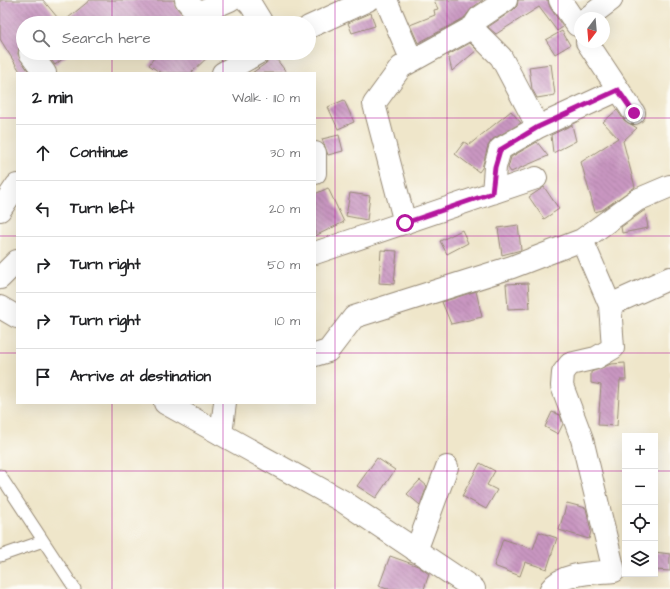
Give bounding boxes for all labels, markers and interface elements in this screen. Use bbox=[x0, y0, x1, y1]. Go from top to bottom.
north arrow bbox=[574, 12, 610, 48]
search box bbox=[16, 16, 316, 60]
icon: search bbox=[30, 27, 52, 49]
text: Search here bbox=[62, 28, 151, 49]
text: 2 min bbox=[32, 86, 73, 110]
text: Walk · 110 m bbox=[232, 89, 300, 107]
route end bbox=[625, 104, 643, 122]
icon: ahead bbox=[32, 142, 54, 164]
text: Continue bbox=[70, 142, 128, 163]
text: 30 m bbox=[270, 144, 300, 162]
icon: left bbox=[32, 198, 54, 220]
text: Turn left bbox=[70, 198, 134, 219]
text: 20 m bbox=[269, 200, 300, 218]
route start bbox=[396, 214, 414, 232]
icon: right bbox=[32, 254, 54, 276]
text: Turn right bbox=[70, 254, 141, 275]
text: 50 m bbox=[267, 256, 300, 274]
icon: right bbox=[32, 310, 54, 332]
text: Turn right bbox=[70, 310, 141, 331]
text: 10 m bbox=[275, 312, 300, 330]
icon: arrive bbox=[32, 366, 54, 388]
text: Arrive at destination bbox=[70, 366, 211, 387]
map controls bbox=[622, 433, 658, 577]
button: + bbox=[622, 433, 658, 469]
button: − bbox=[622, 469, 658, 505]
button: locate bbox=[622, 505, 658, 541]
button: layers bbox=[622, 541, 658, 577]

